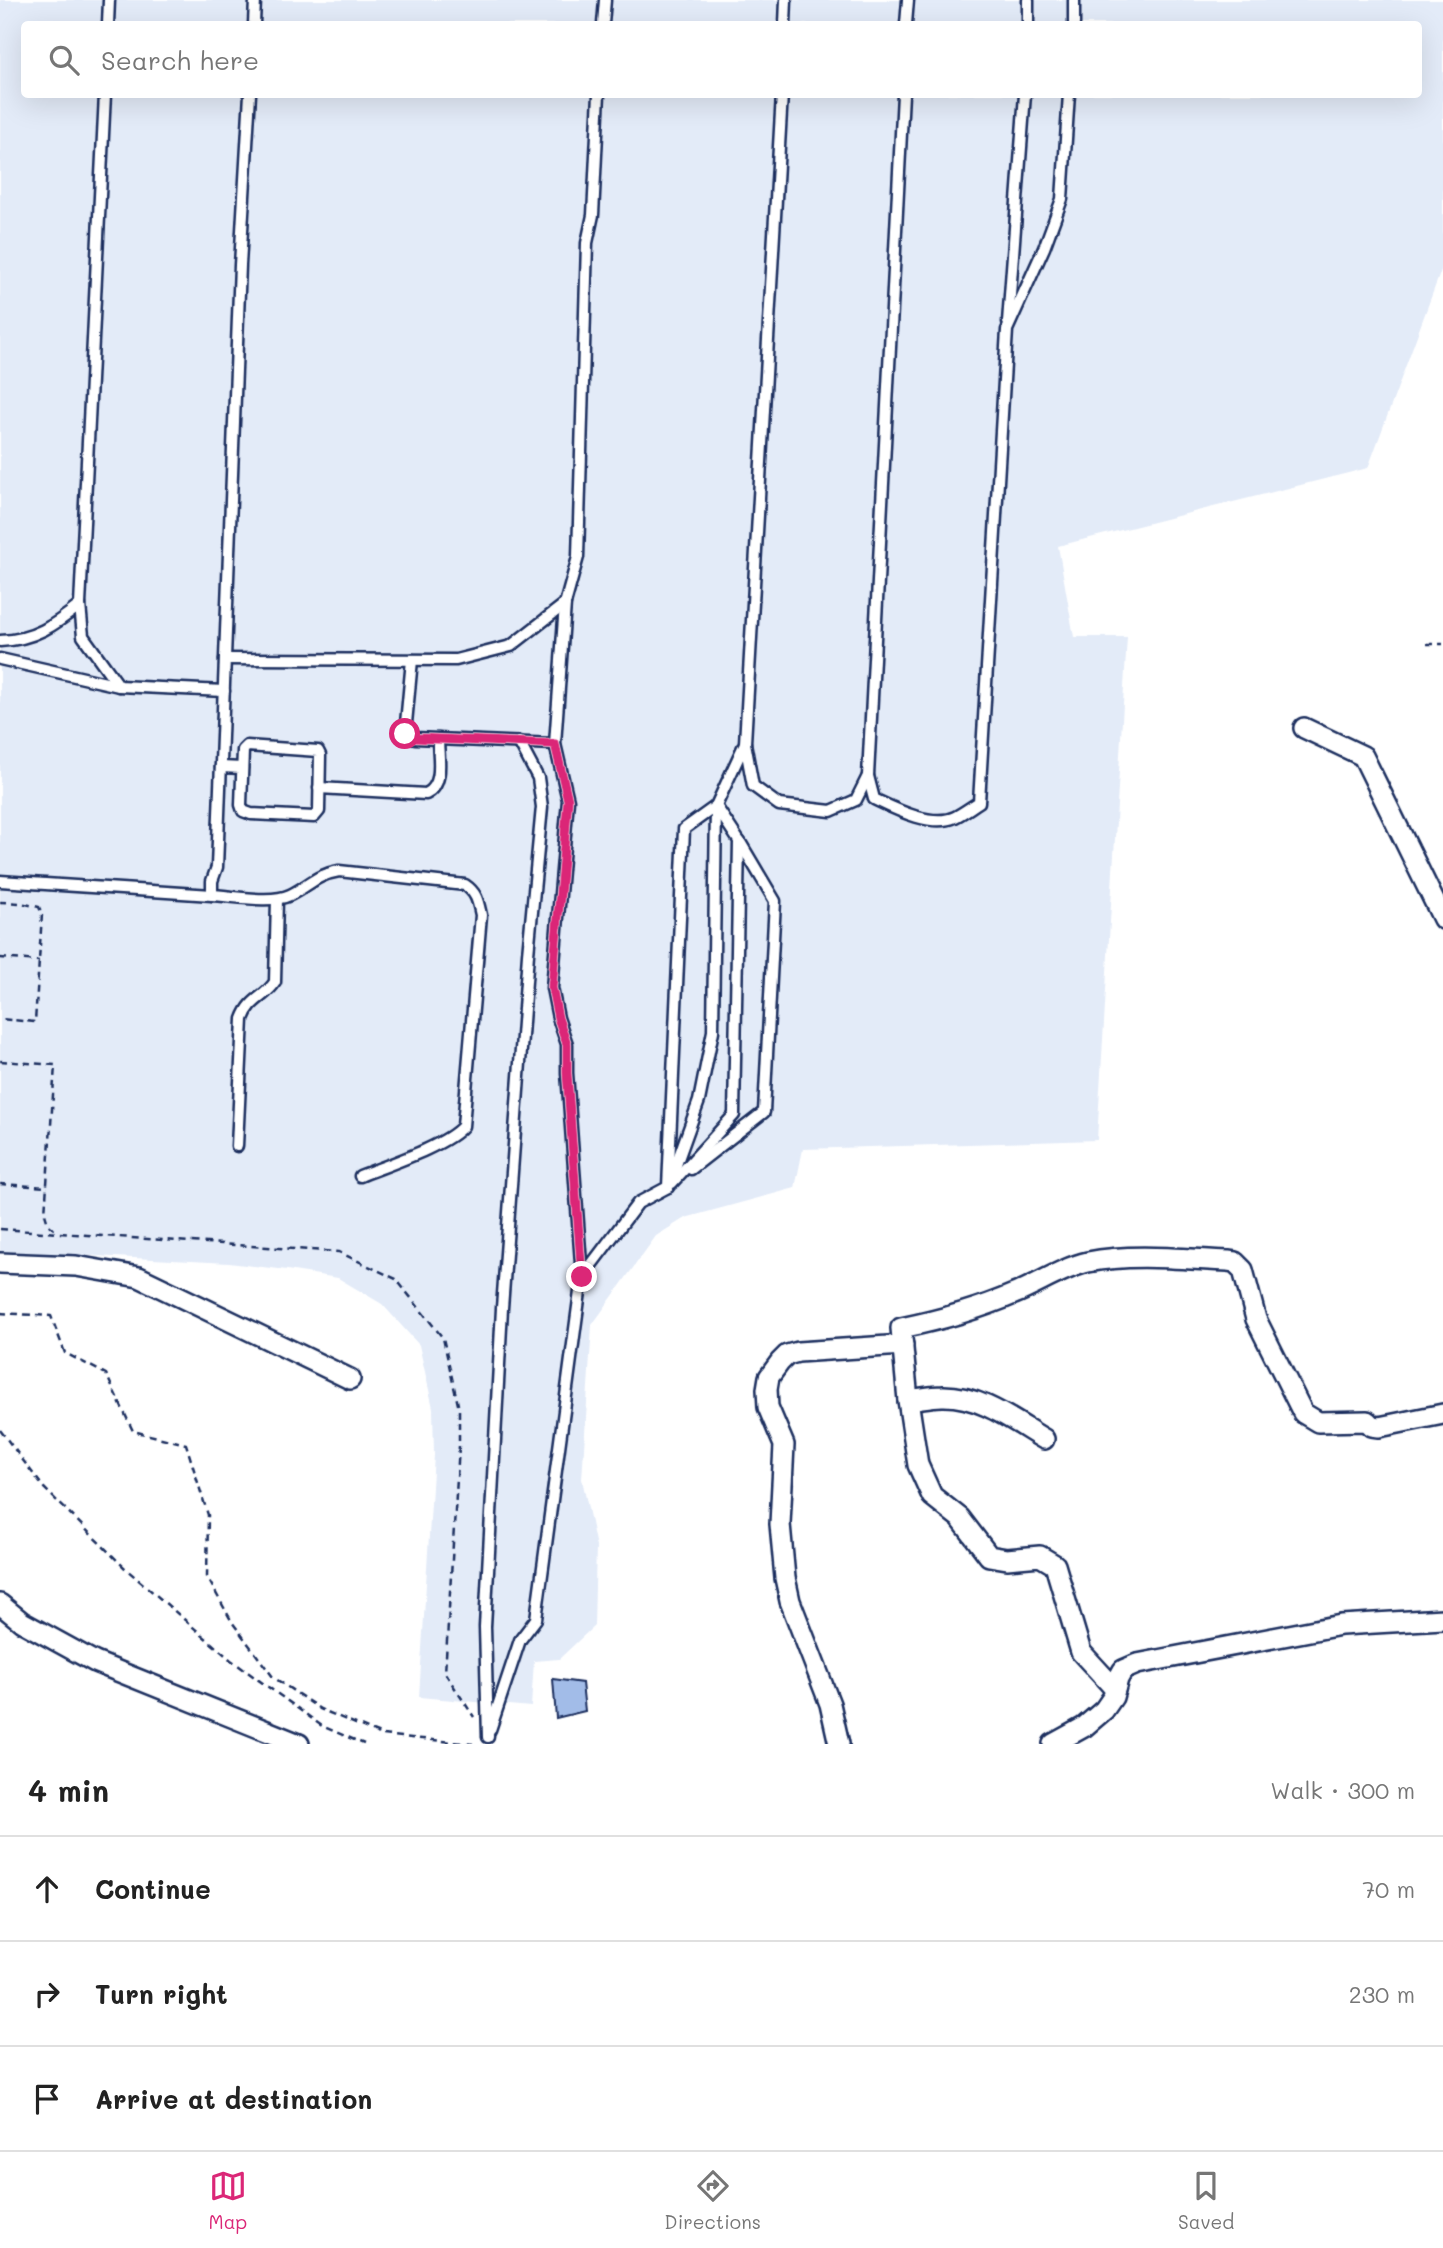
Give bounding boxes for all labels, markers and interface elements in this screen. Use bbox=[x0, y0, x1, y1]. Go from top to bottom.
search box bbox=[21, 21, 1422, 98]
icon: search bbox=[45, 41, 83, 79]
text: Search here bbox=[101, 43, 259, 77]
route start bbox=[389, 718, 420, 749]
route end bbox=[566, 1261, 597, 1292]
text: 4 min bbox=[28, 1770, 109, 1810]
text: Walk · 300 m bbox=[1270, 1775, 1415, 1805]
icon: ahead bbox=[28, 1870, 66, 1908]
text: Continue bbox=[95, 1872, 211, 1906]
text: 70 m bbox=[1362, 1874, 1415, 1904]
icon: right bbox=[28, 1975, 66, 2013]
text: Turn right bbox=[95, 1977, 228, 2011]
text: 230 m bbox=[1349, 1979, 1415, 2009]
icon: arrive bbox=[28, 2080, 66, 2118]
text: Arrive at destination bbox=[95, 2082, 372, 2116]
tab: Map bbox=[209, 2167, 247, 2234]
tab: Directions bbox=[664, 2167, 761, 2234]
tab: Saved bbox=[1178, 2167, 1234, 2234]

